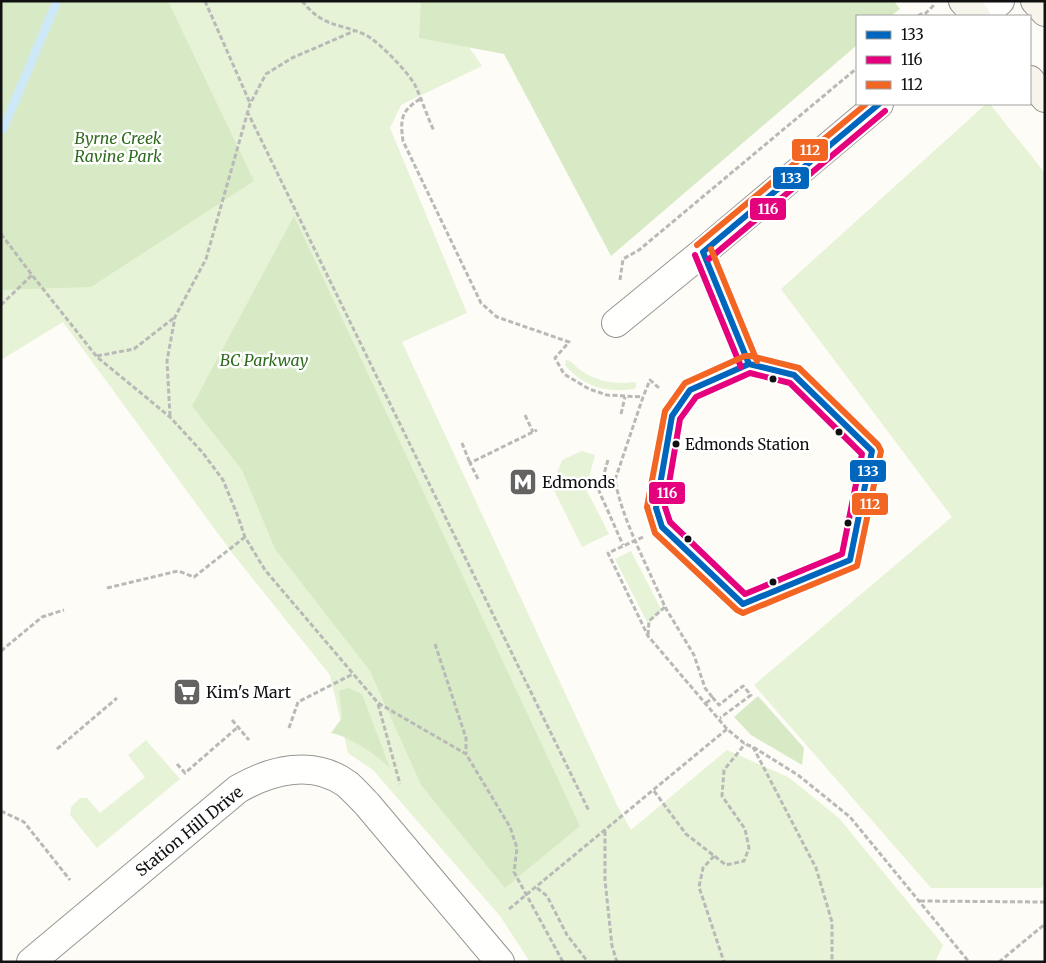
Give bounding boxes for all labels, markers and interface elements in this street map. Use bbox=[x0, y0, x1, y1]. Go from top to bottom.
legend bbox=[856, 15, 1031, 105]
text: 133 bbox=[901, 25, 924, 44]
text: 116 bbox=[901, 50, 923, 69]
text: 112 bbox=[901, 75, 923, 94]
park label: Byrne Creek Ravine Park bbox=[74, 128, 162, 166]
line badge: 112 bbox=[791, 138, 829, 162]
text: 112 bbox=[800, 141, 820, 159]
line badge: 133 bbox=[772, 166, 810, 190]
text: 133 bbox=[780, 169, 802, 187]
line badge: 116 bbox=[749, 197, 787, 221]
text: 116 bbox=[758, 200, 779, 218]
park label: BC Parkway bbox=[220, 350, 309, 370]
unlabelled marker bbox=[768, 374, 778, 384]
unlabelled marker bbox=[834, 427, 844, 437]
place label: Edmonds Station bbox=[685, 435, 809, 454]
marker: Edmonds Station bbox=[671, 439, 681, 449]
line badge: 133 bbox=[849, 459, 887, 483]
text: 133 bbox=[857, 462, 879, 480]
metro station icon: Edmonds bbox=[508, 467, 538, 497]
place label: Edmonds bbox=[542, 472, 615, 492]
line badge: 116 bbox=[648, 481, 686, 505]
text: 116 bbox=[657, 484, 678, 502]
line badge: 112 bbox=[851, 492, 889, 516]
text: 112 bbox=[860, 495, 880, 513]
unlabelled marker bbox=[843, 518, 853, 528]
unlabelled marker bbox=[683, 534, 693, 544]
unlabelled marker bbox=[768, 577, 778, 587]
supermarket icon: Kim's Mart bbox=[172, 677, 202, 707]
place label: Kim's Mart bbox=[206, 682, 292, 702]
street label: Station Hill Drive bbox=[131, 782, 247, 880]

